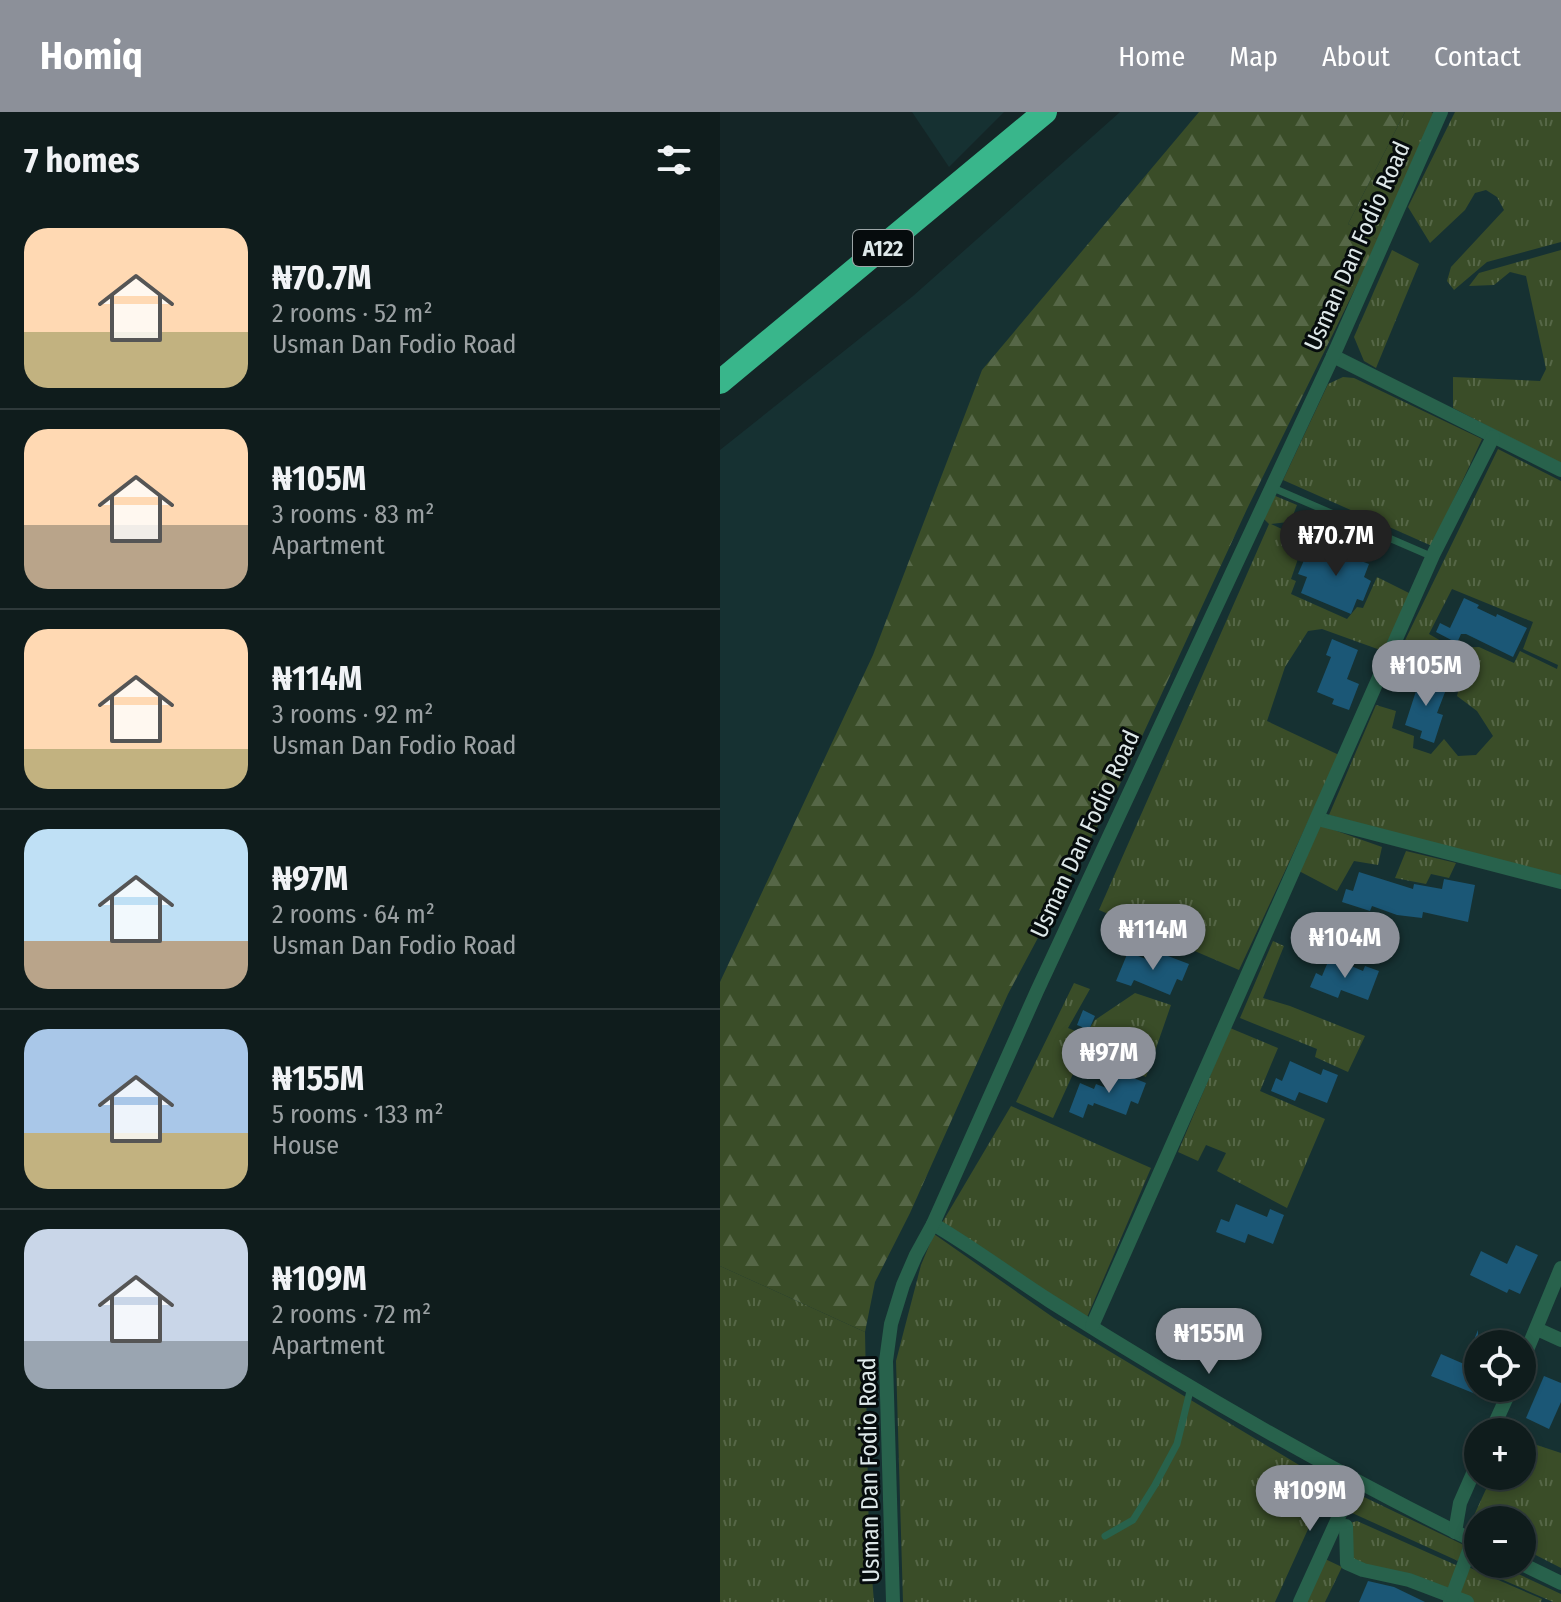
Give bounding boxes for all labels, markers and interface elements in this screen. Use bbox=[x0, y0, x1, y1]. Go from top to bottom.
text: Homiq bbox=[40, 33, 143, 79]
text: Home bbox=[1118, 40, 1185, 73]
text: Map bbox=[1229, 40, 1278, 73]
text: About bbox=[1322, 40, 1390, 73]
text: Contact bbox=[1434, 40, 1521, 73]
street label: Usman Dan Fodio Road bbox=[1298, 137, 1416, 355]
icon: filters bbox=[652, 138, 696, 182]
text: 7 homes bbox=[24, 140, 140, 181]
road number: A122 bbox=[853, 230, 913, 266]
text: ₦70.7M bbox=[272, 257, 372, 298]
icon: home bbox=[88, 260, 184, 356]
text: 2 rooms · 52 m² bbox=[272, 298, 433, 329]
text: Usman Dan Fodio Road bbox=[272, 329, 517, 360]
text: ₦105M bbox=[272, 458, 366, 499]
icon: home bbox=[88, 461, 184, 557]
text: 3 rooms · 83 m² bbox=[272, 499, 434, 530]
pin: ₦70.7M bbox=[1271, 510, 1401, 578]
text: ₦70.7M bbox=[1298, 520, 1374, 551]
text: Apartment bbox=[272, 530, 385, 561]
pin: ₦105M bbox=[1370, 640, 1482, 708]
text: ₦105M bbox=[1390, 650, 1462, 681]
text: ₦114M bbox=[272, 658, 362, 699]
icon: home bbox=[88, 661, 184, 757]
text: 3 rooms · 92 m² bbox=[272, 699, 433, 730]
street label: Usman Dan Fodio Road bbox=[1025, 726, 1145, 942]
text: Usman Dan Fodio Road bbox=[272, 730, 517, 761]
text: ₦97M bbox=[272, 858, 348, 899]
icon: home bbox=[88, 861, 184, 957]
text: 2 rooms · 64 m² bbox=[272, 899, 435, 930]
pin: ₦114M bbox=[1097, 904, 1209, 972]
pin: ₦104M bbox=[1289, 912, 1401, 980]
text: ₦114M bbox=[1119, 914, 1187, 945]
text: ₦104M bbox=[1309, 922, 1381, 953]
text: Usman Dan Fodio Road bbox=[272, 930, 517, 961]
pin: ₦97M bbox=[1062, 1027, 1156, 1095]
text: ₦97M bbox=[1080, 1037, 1138, 1068]
text: ₦155M bbox=[272, 1058, 364, 1099]
icon: home bbox=[88, 1061, 184, 1157]
text: 5 rooms · 133 m² bbox=[272, 1099, 444, 1130]
text: House bbox=[272, 1130, 339, 1161]
text: ₦109M bbox=[272, 1258, 367, 1299]
icon: home bbox=[88, 1261, 184, 1357]
text: 2 rooms · 72 m² bbox=[272, 1299, 431, 1330]
pin: ₦155M bbox=[1153, 1308, 1265, 1376]
text: ₦155M bbox=[1174, 1318, 1244, 1349]
text: Apartment bbox=[272, 1330, 385, 1361]
map controls bbox=[1464, 1330, 1536, 1578]
button: locate bbox=[1464, 1330, 1536, 1402]
street label: Usman Dan Fodio Road bbox=[853, 1357, 885, 1583]
button: + bbox=[1464, 1418, 1536, 1490]
pin: ₦109M bbox=[1254, 1465, 1366, 1533]
text: ₦109M bbox=[1274, 1475, 1346, 1506]
button: − bbox=[1464, 1506, 1536, 1578]

